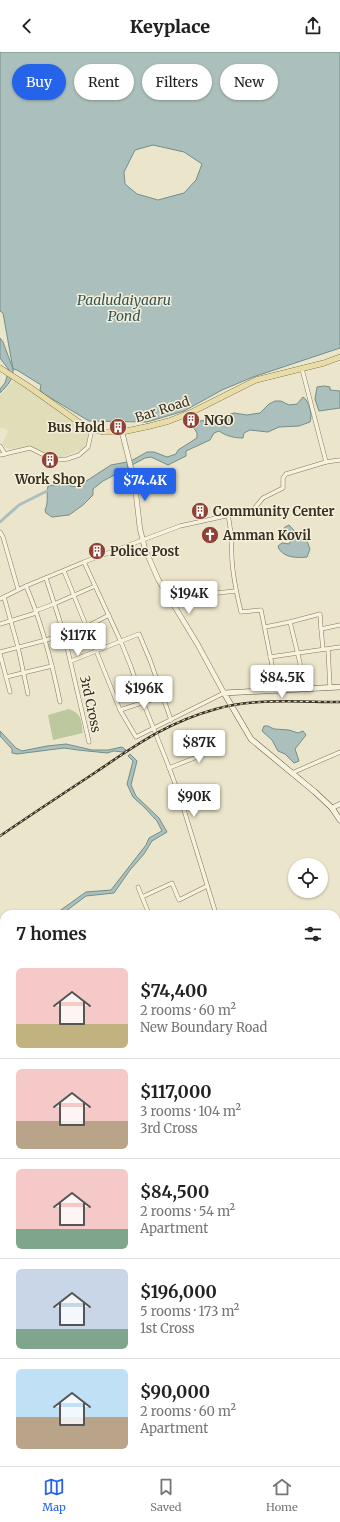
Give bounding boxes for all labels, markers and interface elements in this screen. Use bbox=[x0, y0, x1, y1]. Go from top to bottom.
icon: back bbox=[16, 15, 38, 37]
text: Keyplace bbox=[130, 15, 210, 38]
icon: share bbox=[302, 15, 324, 37]
chip: Buy bbox=[12, 64, 66, 100]
chip: Rent bbox=[74, 64, 134, 100]
chip: Filters bbox=[142, 64, 212, 100]
chip: New bbox=[220, 64, 278, 100]
water label: Paaludaiyaaru Pond bbox=[77, 291, 171, 325]
street label: Bar Road bbox=[133, 393, 192, 426]
building icon: NGO bbox=[181, 410, 201, 430]
place label: NGO bbox=[204, 412, 234, 429]
building icon: Bus Hold bbox=[108, 417, 128, 437]
place label: Bus Hold bbox=[47, 419, 105, 436]
building icon: Work Shop bbox=[40, 450, 60, 470]
pin: $74.4K bbox=[112, 468, 178, 502]
place label: Work Shop bbox=[14, 471, 85, 488]
text: $74.4K bbox=[123, 472, 167, 489]
building icon: Community Center bbox=[190, 501, 210, 521]
place label: Community Center bbox=[213, 503, 335, 520]
church icon: Amman Kovil bbox=[200, 525, 220, 545]
place label: Amman Kovil bbox=[222, 527, 311, 544]
building icon: Police Post bbox=[87, 541, 107, 561]
place label: Police Post bbox=[110, 543, 180, 560]
pin: $194K bbox=[161, 581, 217, 615]
text: $194K bbox=[170, 585, 208, 602]
pin: $117K bbox=[50, 623, 106, 657]
text: $117K bbox=[60, 627, 96, 644]
pin: $84.5K bbox=[249, 665, 315, 699]
text: $84.5K bbox=[259, 669, 305, 686]
street label: 3rd Cross bbox=[76, 674, 105, 734]
pin: $196K bbox=[116, 676, 172, 710]
text: $196K bbox=[125, 680, 163, 697]
pin: $87K bbox=[175, 730, 223, 764]
text: $87K bbox=[182, 734, 216, 751]
pin: $90K bbox=[170, 784, 218, 818]
text: $90K bbox=[177, 788, 211, 805]
map controls bbox=[288, 858, 328, 898]
button: locate bbox=[288, 858, 328, 898]
text: 7 homes bbox=[16, 923, 87, 945]
icon: filters bbox=[302, 923, 324, 945]
text: $74,400 bbox=[140, 980, 208, 1002]
icon: home bbox=[48, 984, 96, 1032]
text: 2 rooms · 60 m² bbox=[140, 1002, 236, 1019]
text: New Boundary Road bbox=[140, 1019, 267, 1036]
text: $117,000 bbox=[140, 1081, 212, 1103]
icon: home bbox=[48, 1085, 96, 1133]
text: 3 rooms · 104 m² bbox=[140, 1103, 241, 1120]
text: 3rd Cross bbox=[140, 1120, 198, 1137]
text: $84,500 bbox=[140, 1181, 209, 1203]
icon: home bbox=[48, 1185, 96, 1233]
text: 2 rooms · 54 m² bbox=[140, 1203, 235, 1220]
text: Apartment bbox=[140, 1220, 208, 1237]
text: $196,000 bbox=[140, 1281, 217, 1303]
icon: home bbox=[48, 1285, 96, 1333]
text: 5 rooms · 173 m² bbox=[140, 1303, 239, 1320]
text: 1st Cross bbox=[140, 1320, 195, 1337]
text: $90,000 bbox=[140, 1381, 210, 1403]
icon: home bbox=[48, 1385, 96, 1433]
text: 2 rooms · 60 m² bbox=[140, 1403, 236, 1420]
text: Apartment bbox=[140, 1420, 208, 1437]
tab: Map bbox=[42, 1476, 66, 1514]
tab: Saved bbox=[150, 1476, 181, 1514]
tab: Home bbox=[266, 1476, 298, 1514]

